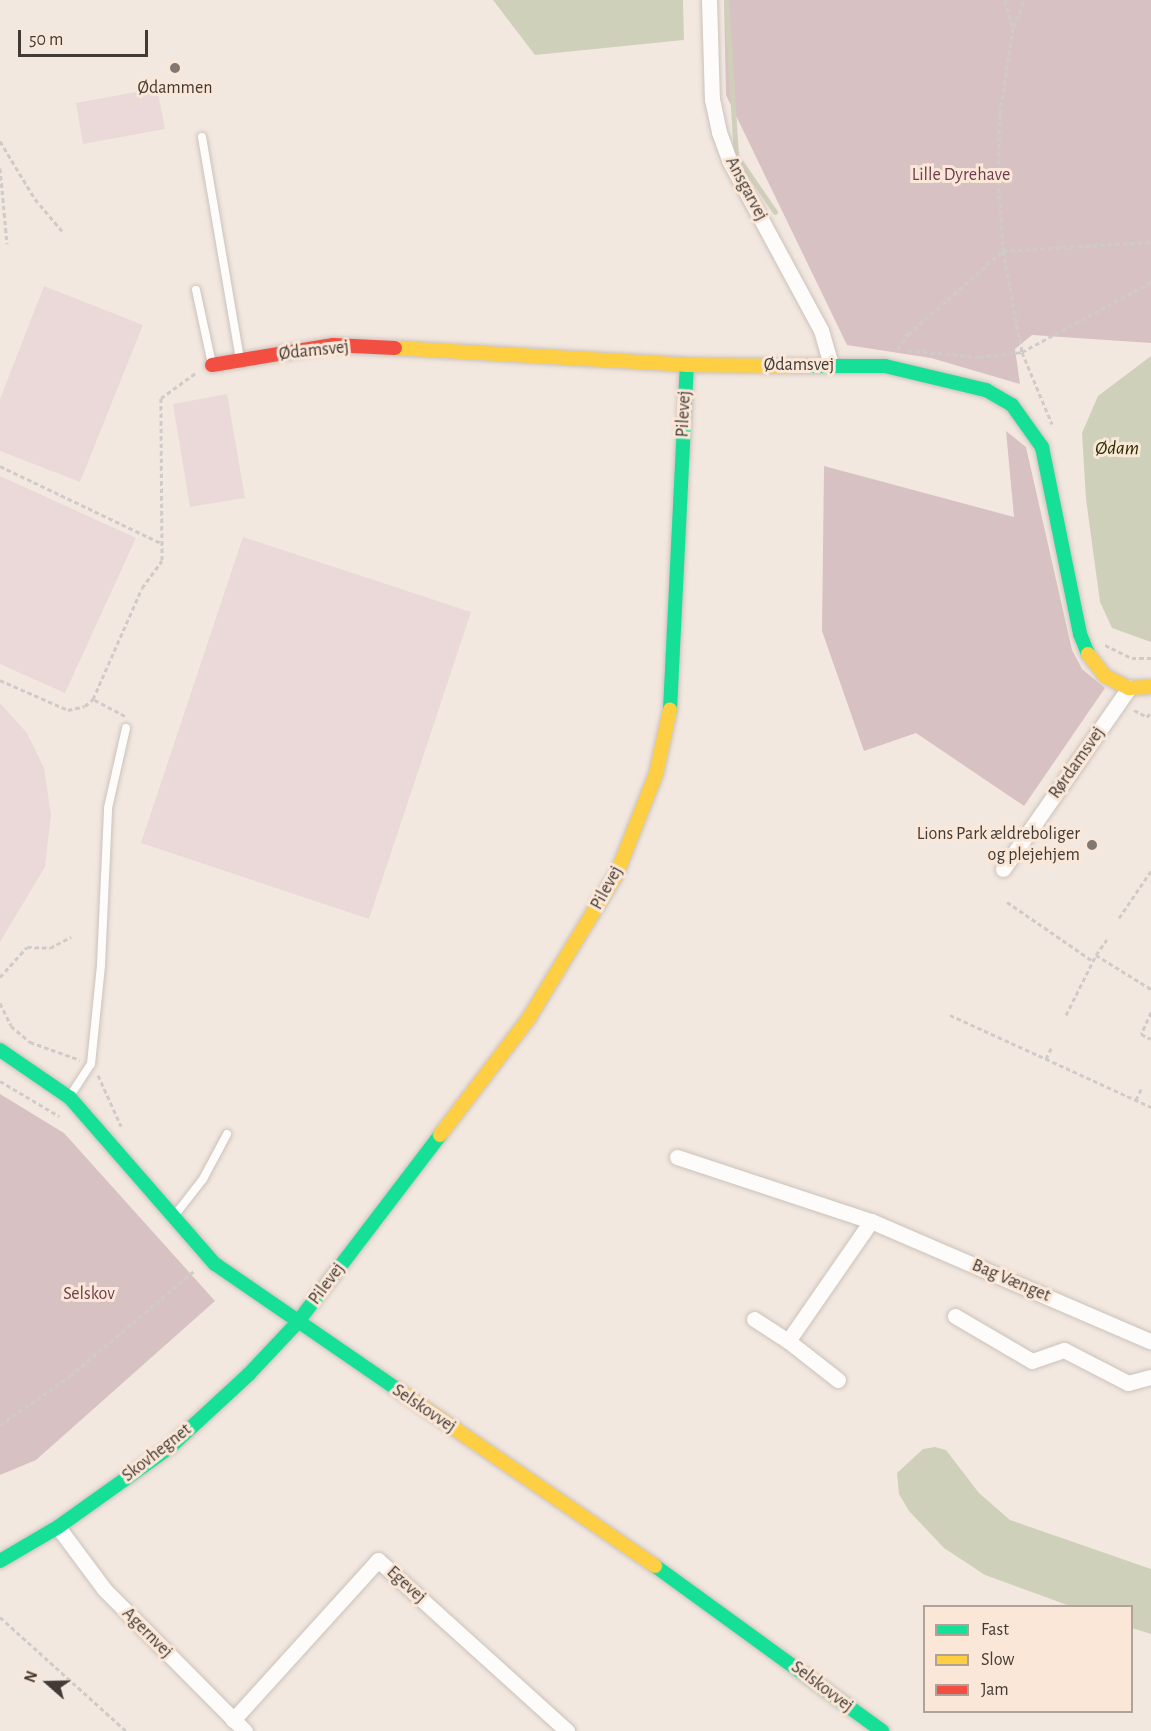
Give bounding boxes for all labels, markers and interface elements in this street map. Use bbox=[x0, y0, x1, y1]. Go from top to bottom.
scale bar bbox=[21, 18, 152, 56]
text: 50 m bbox=[29, 31, 63, 49]
marker: Ødammen bbox=[168, 61, 182, 75]
place label: Ødammen bbox=[137, 77, 213, 99]
street label: Ansgarvej bbox=[720, 153, 772, 225]
park label: Lille Dyrehave bbox=[912, 164, 1010, 186]
street label: Ødamsvej bbox=[278, 337, 350, 365]
street label: Ødamsvej bbox=[764, 354, 834, 376]
street label: Pilevej bbox=[672, 390, 696, 438]
water label: Ødam bbox=[1095, 436, 1139, 460]
street label: Rørdamsvej bbox=[1044, 723, 1110, 803]
place label: Lions Park ældreboliger og plejehjem bbox=[917, 824, 1080, 866]
marker: Lions Park ældreboliger og plejehjem bbox=[1085, 838, 1099, 852]
street label: Pilevej bbox=[586, 862, 628, 914]
street label: Bag Vænget bbox=[968, 1255, 1054, 1307]
street label: Pilevej bbox=[304, 1259, 350, 1309]
park label: Selskov bbox=[63, 1283, 115, 1305]
street label: Selskovvej bbox=[388, 1380, 460, 1438]
street label: Skovhegnet bbox=[118, 1419, 196, 1487]
street label: Egevej bbox=[382, 1562, 430, 1608]
street label: Agernvej bbox=[117, 1603, 177, 1663]
legend bbox=[923, 1605, 1133, 1713]
text: Fast bbox=[981, 1621, 1009, 1639]
text: Slow bbox=[981, 1651, 1014, 1669]
north arrow bbox=[18, 1653, 78, 1713]
street label: Selskovvej bbox=[787, 1657, 857, 1717]
text: N bbox=[22, 1669, 41, 1685]
text: Jam bbox=[981, 1681, 1009, 1699]

